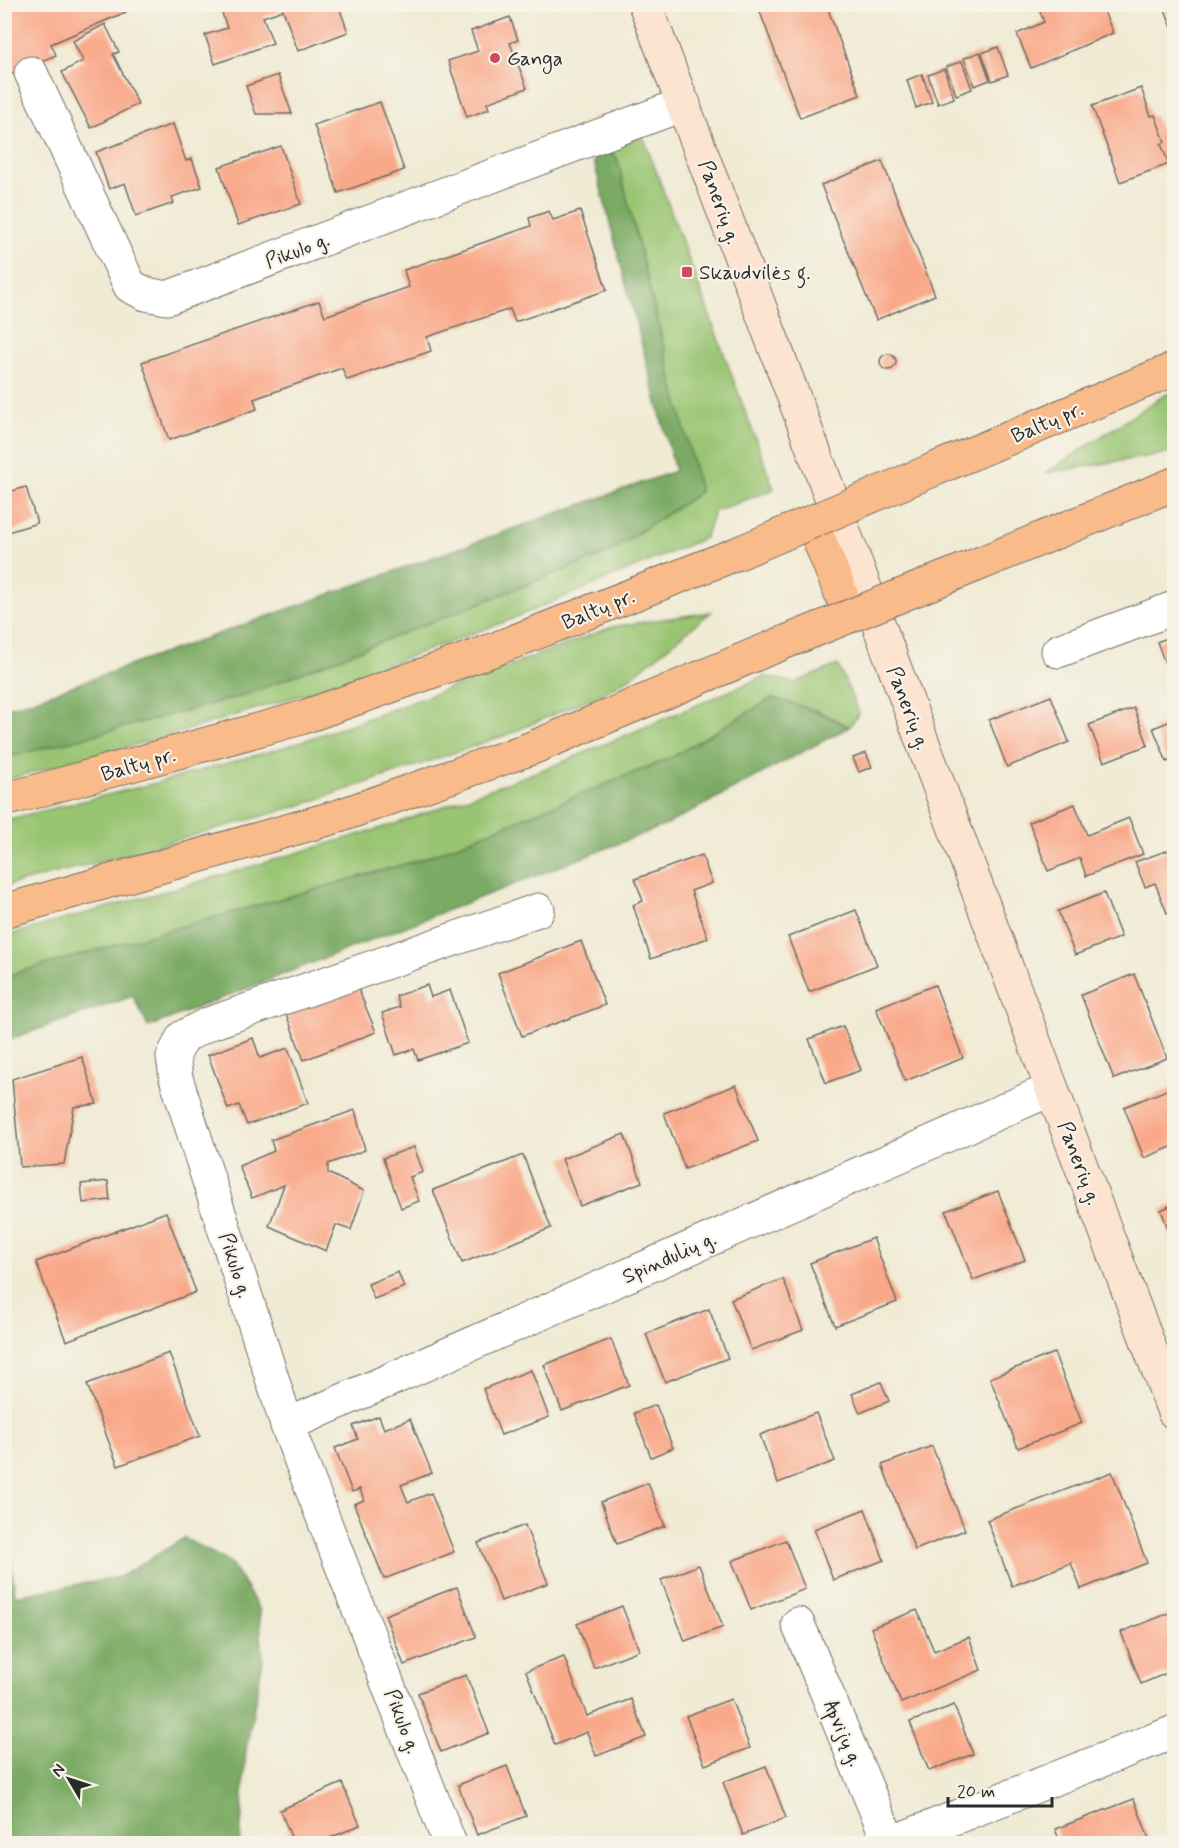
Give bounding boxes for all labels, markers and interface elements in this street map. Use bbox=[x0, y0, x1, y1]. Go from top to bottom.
place label: Ganga bbox=[507, 45, 563, 74]
marker: Ganga bbox=[488, 51, 502, 65]
street label: Panerių g. bbox=[691, 156, 747, 248]
street label: Pikulo g. bbox=[261, 226, 334, 276]
place label: Skaudvilės g. bbox=[699, 259, 811, 289]
marker: Skaudvilės g. bbox=[680, 265, 694, 279]
street label: Baltų pr. bbox=[1007, 395, 1088, 451]
street label: Baltų pr. bbox=[558, 583, 639, 637]
street label: Panerių g. bbox=[879, 662, 937, 754]
street label: Baltų pr. bbox=[98, 741, 179, 789]
street label: Panerių g. bbox=[1050, 1117, 1108, 1209]
street label: Spindulių g. bbox=[618, 1225, 721, 1291]
street label: Pikulo g. bbox=[211, 1229, 259, 1302]
street label: Pikulo g. bbox=[377, 1685, 427, 1758]
street label: Apvijų g. bbox=[816, 1696, 870, 1771]
north arrow bbox=[39, 1749, 99, 1809]
text: N bbox=[47, 1760, 70, 1781]
scale bar bbox=[948, 1770, 1052, 1808]
text: 20 m bbox=[957, 1780, 995, 1804]

